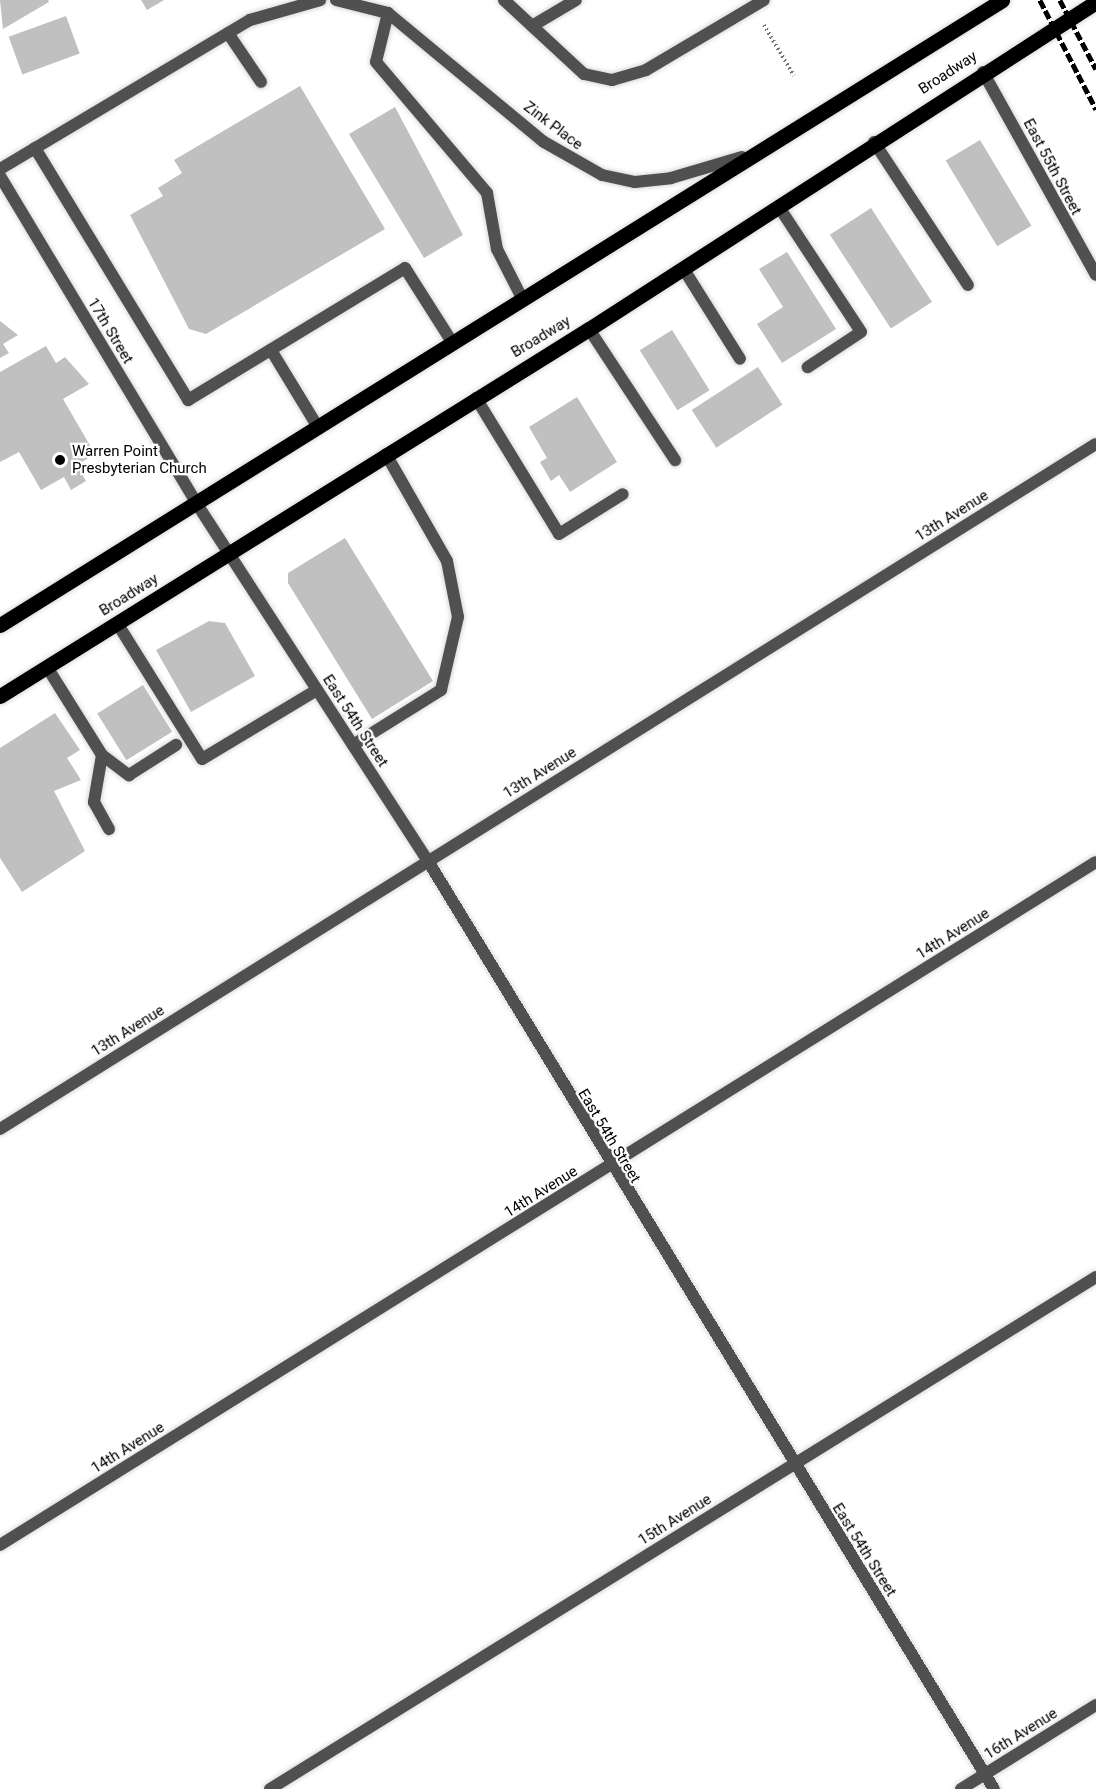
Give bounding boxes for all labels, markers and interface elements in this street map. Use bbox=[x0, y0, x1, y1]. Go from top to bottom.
street label: Broadway bbox=[915, 48, 981, 98]
street label: Zink Place bbox=[520, 98, 586, 154]
street label: East 55th Street bbox=[1019, 116, 1085, 218]
street label: 17th Street bbox=[83, 295, 137, 367]
street label: Broadway bbox=[508, 312, 574, 362]
place label: Warren Point Presbyterian Church bbox=[72, 442, 207, 477]
marker: Warren Point Presbyterian Church bbox=[53, 453, 67, 467]
street label: 13th Avenue bbox=[912, 486, 992, 546]
street label: Broadway bbox=[96, 570, 162, 620]
street label: East 54th Street bbox=[318, 671, 392, 771]
street label: 13th Avenue bbox=[500, 743, 580, 803]
street label: 14th Avenue bbox=[913, 904, 993, 964]
street label: 13th Avenue bbox=[88, 1001, 168, 1061]
street label: East 54th Street bbox=[574, 1086, 644, 1186]
street label: 14th Avenue bbox=[501, 1162, 581, 1222]
street label: 14th Avenue bbox=[88, 1418, 168, 1478]
street label: 15th Avenue bbox=[635, 1490, 715, 1550]
street label: East 54th Street bbox=[828, 1500, 900, 1600]
street label: 16th Avenue bbox=[981, 1704, 1061, 1764]

